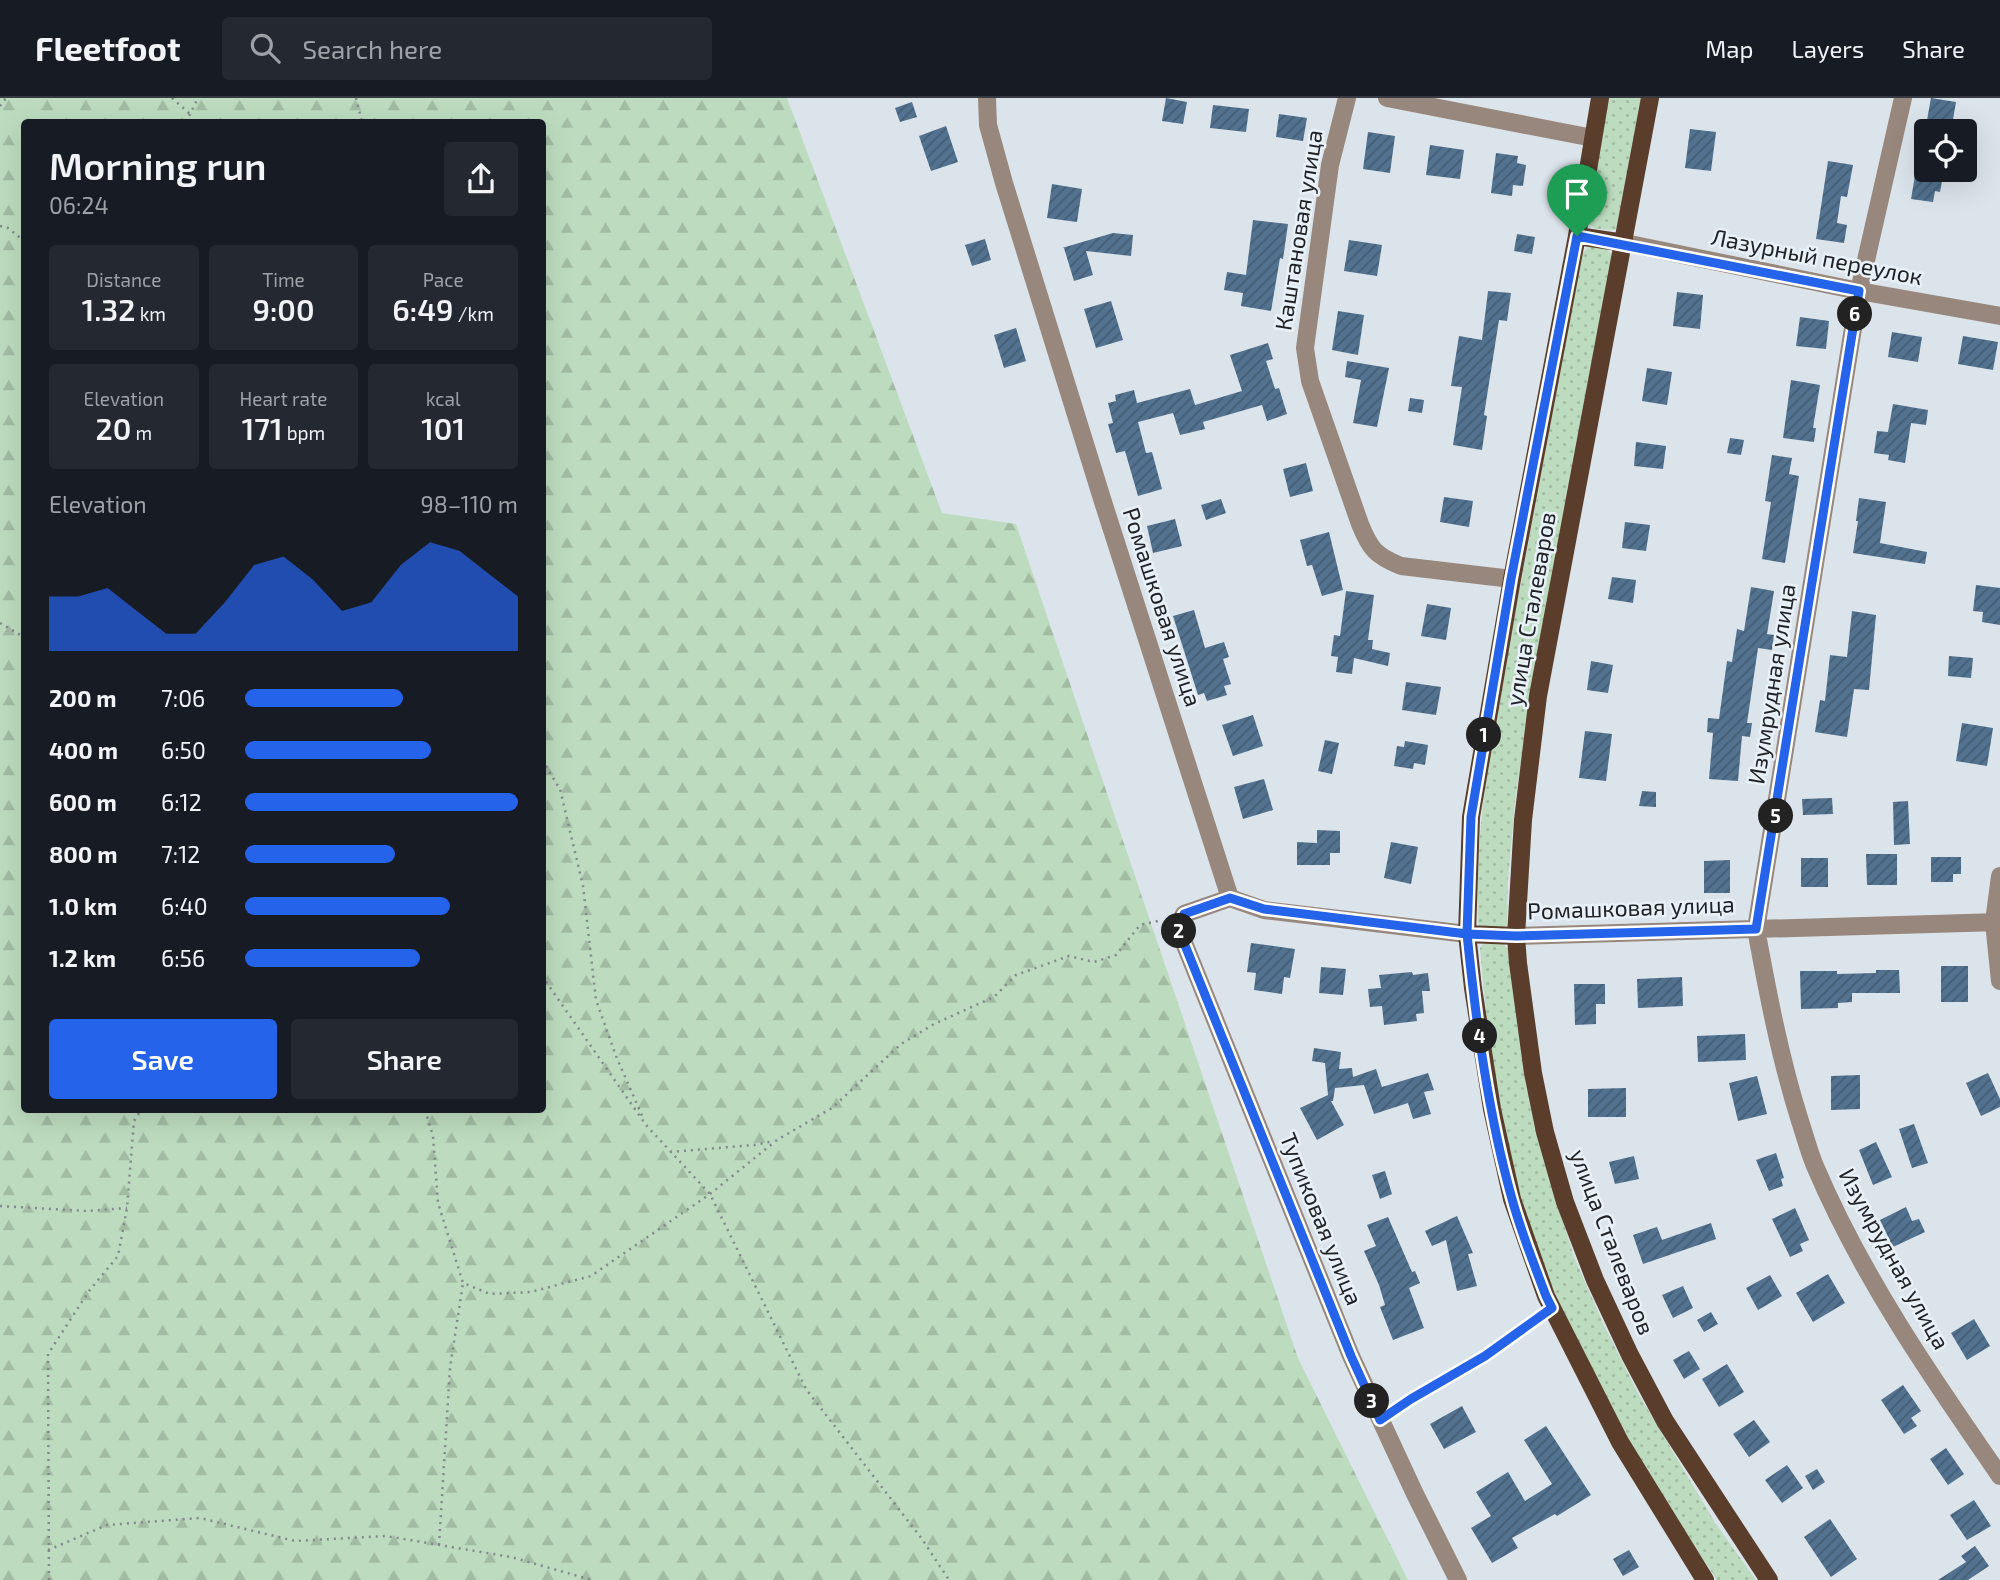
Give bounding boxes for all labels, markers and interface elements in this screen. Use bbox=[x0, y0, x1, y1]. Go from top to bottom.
search box bbox=[222, 17, 712, 80]
text: Fleetfoot bbox=[35, 28, 180, 68]
icon: search bbox=[246, 29, 284, 67]
text: Search here bbox=[302, 33, 442, 64]
text: Map bbox=[1705, 34, 1753, 63]
text: Layers bbox=[1791, 34, 1864, 63]
text: Share bbox=[1902, 34, 1965, 63]
map controls bbox=[1914, 119, 1977, 182]
button: locate bbox=[1914, 119, 1977, 182]
street label: Каштановая улица bbox=[1268, 127, 1329, 332]
text: Morning run bbox=[49, 142, 267, 188]
button: share bbox=[444, 142, 518, 216]
pin bbox=[1547, 164, 1607, 236]
icon: arrive bbox=[1558, 175, 1596, 213]
text: 06:24 bbox=[49, 191, 109, 219]
street label: Лазурный переулок bbox=[1709, 222, 1925, 291]
text: Distance bbox=[86, 268, 161, 291]
text: Time bbox=[262, 268, 305, 291]
text: Pace bbox=[423, 268, 464, 291]
text: 1.32 bbox=[82, 291, 135, 327]
text: 9:00 bbox=[252, 291, 315, 327]
text: 6:49 bbox=[392, 291, 454, 327]
pin: 6 bbox=[1838, 296, 1872, 332]
text: km bbox=[135, 302, 166, 325]
text: /km bbox=[454, 302, 494, 325]
text: 6 bbox=[1849, 302, 1860, 325]
text: Elevation bbox=[84, 387, 164, 410]
text: Heart rate bbox=[240, 387, 327, 410]
text: kcal bbox=[426, 387, 461, 410]
text: 20 bbox=[96, 410, 131, 446]
text: 171 bbox=[242, 410, 282, 446]
text: 101 bbox=[421, 410, 465, 446]
text: m bbox=[131, 421, 152, 444]
text: bpm bbox=[282, 421, 325, 444]
text: Elevation bbox=[49, 490, 147, 518]
text: 98–110 m bbox=[421, 490, 518, 518]
street label: Ромашковая улица bbox=[1117, 504, 1208, 710]
street label: улица Сталеваров bbox=[1499, 510, 1562, 708]
street label: Изумрудная улица bbox=[1741, 582, 1802, 786]
text: 200 m bbox=[49, 684, 117, 712]
text: 7:06 bbox=[161, 684, 205, 712]
pin: 1 bbox=[1466, 718, 1502, 752]
text: 1 bbox=[1479, 723, 1488, 746]
text: 400 m bbox=[49, 736, 118, 764]
text: 6:50 bbox=[161, 736, 206, 764]
text: 600 m bbox=[49, 788, 117, 816]
text: 6:12 bbox=[161, 788, 202, 816]
pin: 5 bbox=[1758, 798, 1794, 834]
text: 5 bbox=[1770, 804, 1781, 827]
text: 800 m bbox=[49, 840, 118, 868]
text: 7:12 bbox=[161, 840, 200, 868]
street label: Ромашковая улица bbox=[1527, 889, 1735, 926]
text: 1.0 km bbox=[49, 892, 117, 920]
text: 6:40 bbox=[161, 892, 208, 920]
pin: 2 bbox=[1162, 914, 1196, 948]
text: 2 bbox=[1173, 919, 1184, 942]
text: 1.2 km bbox=[49, 944, 116, 972]
text: 6:56 bbox=[161, 944, 205, 972]
pin: 4 bbox=[1462, 1018, 1498, 1054]
button: Save bbox=[49, 1019, 277, 1099]
button: Share bbox=[291, 1019, 518, 1099]
text: 4 bbox=[1473, 1024, 1486, 1047]
street label: Тупиковая улица bbox=[1274, 1128, 1369, 1309]
street label: улица Сталеваров bbox=[1564, 1145, 1661, 1339]
street label: Изумрудная улица bbox=[1833, 1163, 1956, 1354]
pin: 3 bbox=[1354, 1384, 1390, 1418]
text: 3 bbox=[1366, 1389, 1377, 1412]

